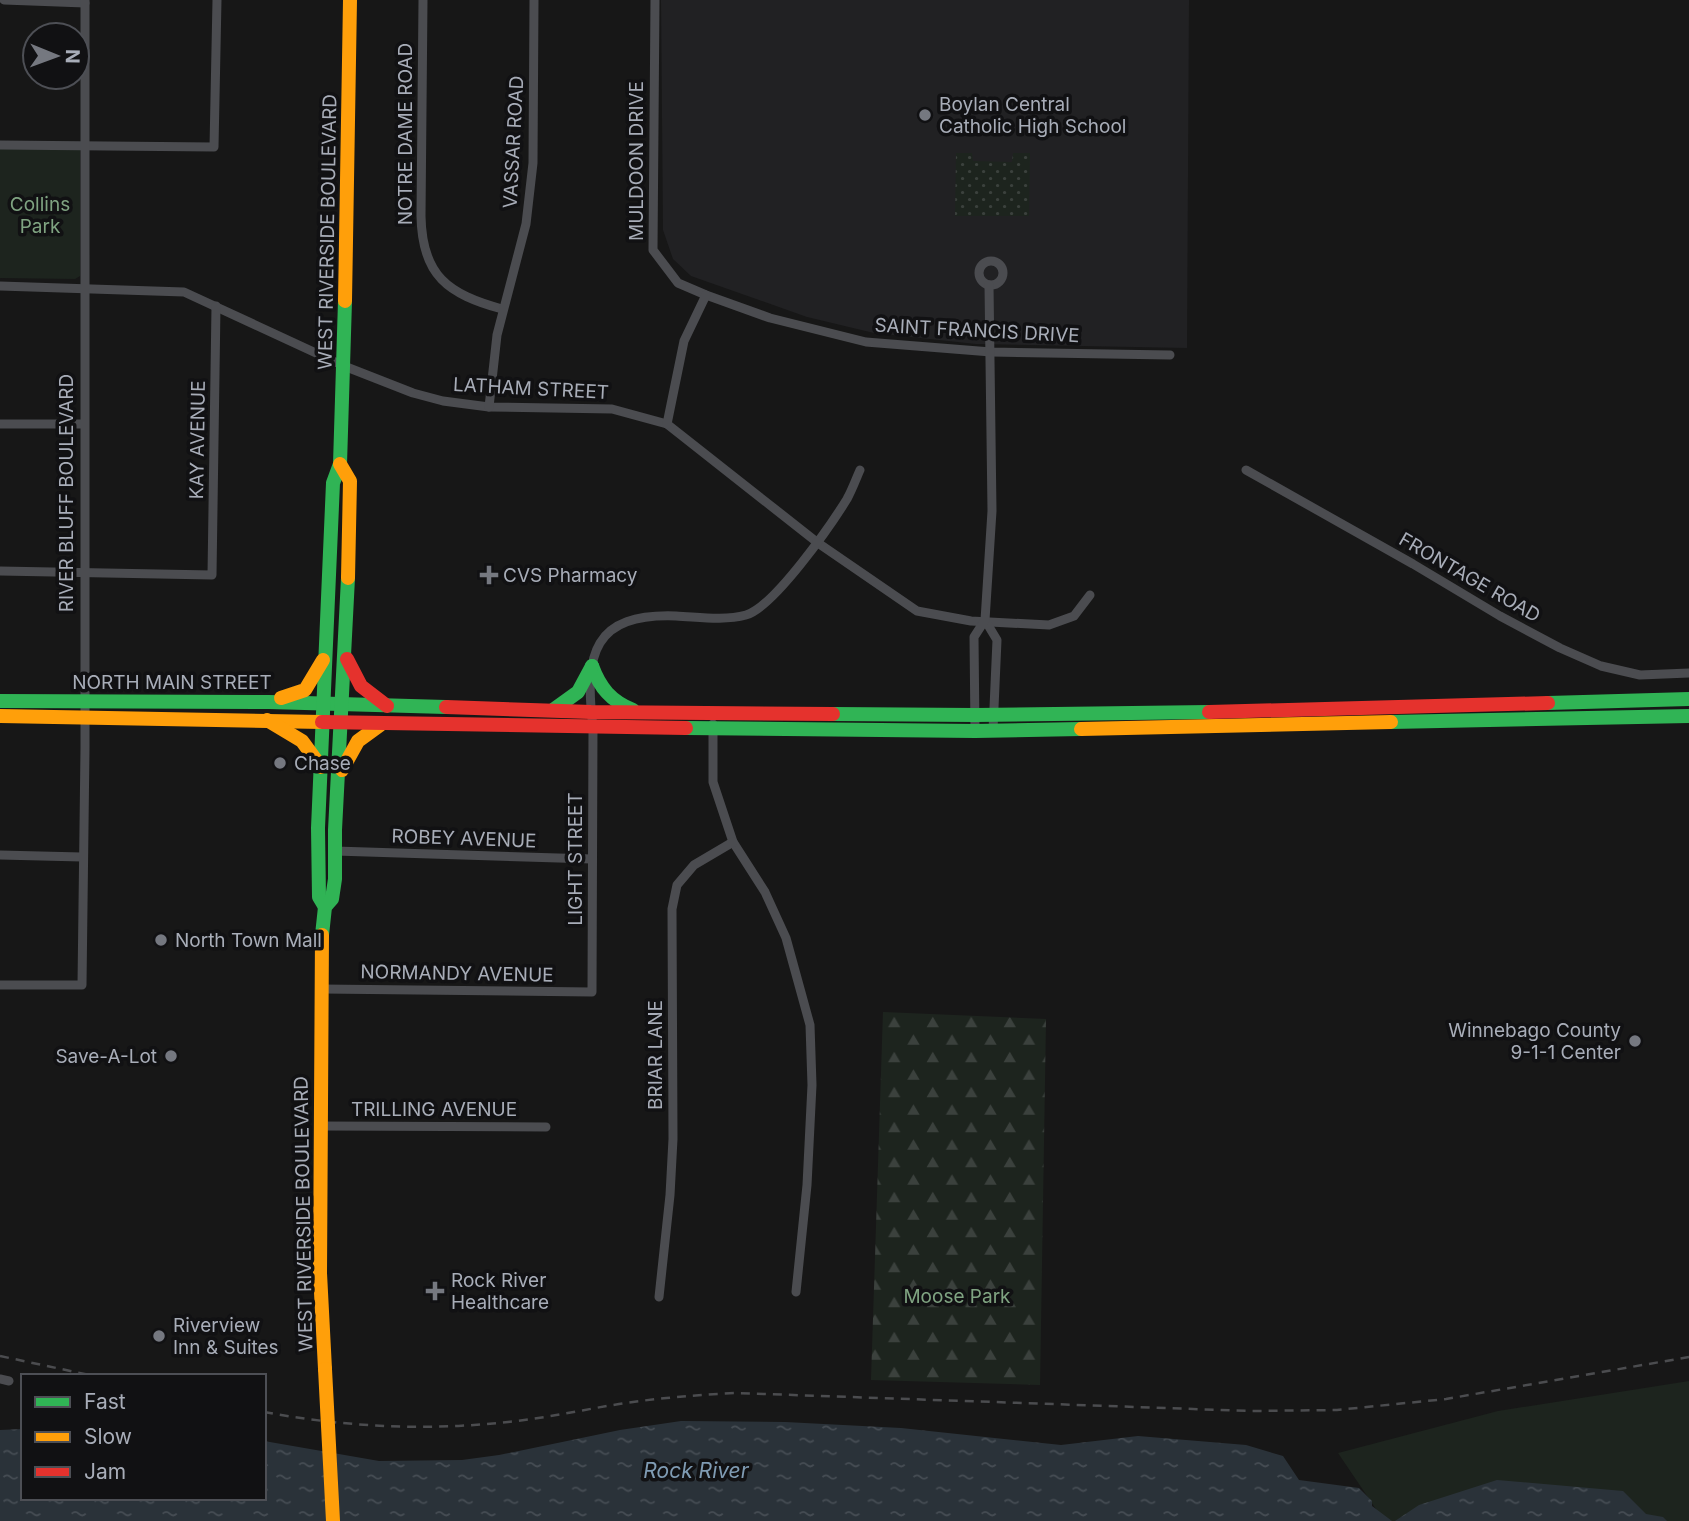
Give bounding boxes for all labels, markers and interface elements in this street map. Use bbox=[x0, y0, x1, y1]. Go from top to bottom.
north arrow bbox=[21, 21, 91, 91]
street label: NOTRE DAME ROAD bbox=[394, 43, 417, 225]
text: N bbox=[61, 49, 84, 64]
street label: VASSAR ROAD bbox=[499, 75, 528, 209]
street label: MULDOON DRIVE bbox=[625, 81, 648, 241]
place label: Boylan Central Catholic High School bbox=[939, 93, 1126, 138]
street label: WEST RIVERSIDE BOULEVARD bbox=[314, 94, 341, 370]
marker: Boylan Central Catholic High School bbox=[917, 107, 933, 123]
park label: Collins Park bbox=[10, 193, 70, 238]
street label: SAINT FRANCIS DRIVE bbox=[874, 314, 1080, 347]
street label: LATHAM STREET bbox=[452, 373, 609, 404]
street label: RIVER BLUFF BOULEVARD bbox=[55, 374, 78, 612]
street label: KAY AVENUE bbox=[185, 380, 210, 500]
street label: FRONTAGE ROAD bbox=[1395, 528, 1544, 627]
place label: CVS Pharmacy bbox=[503, 564, 638, 587]
marker: CVS Pharmacy bbox=[481, 567, 497, 583]
street label: NORTH MAIN STREET bbox=[72, 671, 272, 694]
place label: Chase bbox=[294, 752, 351, 775]
marker: Chase bbox=[272, 755, 288, 771]
street label: LIGHT STREET bbox=[564, 792, 587, 926]
street label: ROBEY AVENUE bbox=[391, 824, 537, 853]
place label: North Town Mall bbox=[175, 929, 322, 952]
marker: North Town Mall bbox=[153, 932, 169, 948]
street label: NORMANDY AVENUE bbox=[360, 960, 554, 987]
street label: BRIAR LANE bbox=[644, 1000, 667, 1110]
place label: Winnebago County 9-1-1 Center bbox=[1448, 1019, 1621, 1064]
marker: Winnebago County 9-1-1 Center bbox=[1627, 1033, 1643, 1049]
place label: Save-A-Lot bbox=[55, 1045, 157, 1068]
marker: Save-A-Lot bbox=[163, 1048, 179, 1064]
street label: WEST RIVERSIDE BOULEVARD bbox=[290, 1076, 317, 1352]
street label: TRILLING AVENUE bbox=[351, 1098, 517, 1121]
place label: Rock River Healthcare bbox=[451, 1269, 549, 1314]
marker: Rock River Healthcare bbox=[425, 1281, 445, 1301]
park label: Moose Park bbox=[903, 1285, 1011, 1308]
place label: Riverview Inn & Suites bbox=[173, 1314, 279, 1359]
marker: Riverview Inn & Suites bbox=[151, 1328, 167, 1344]
legend bbox=[21, 1374, 266, 1500]
text: Fast bbox=[84, 1389, 126, 1414]
text: Slow bbox=[84, 1424, 132, 1449]
water label: Rock River bbox=[643, 1458, 750, 1483]
text: Jam bbox=[84, 1459, 126, 1484]

